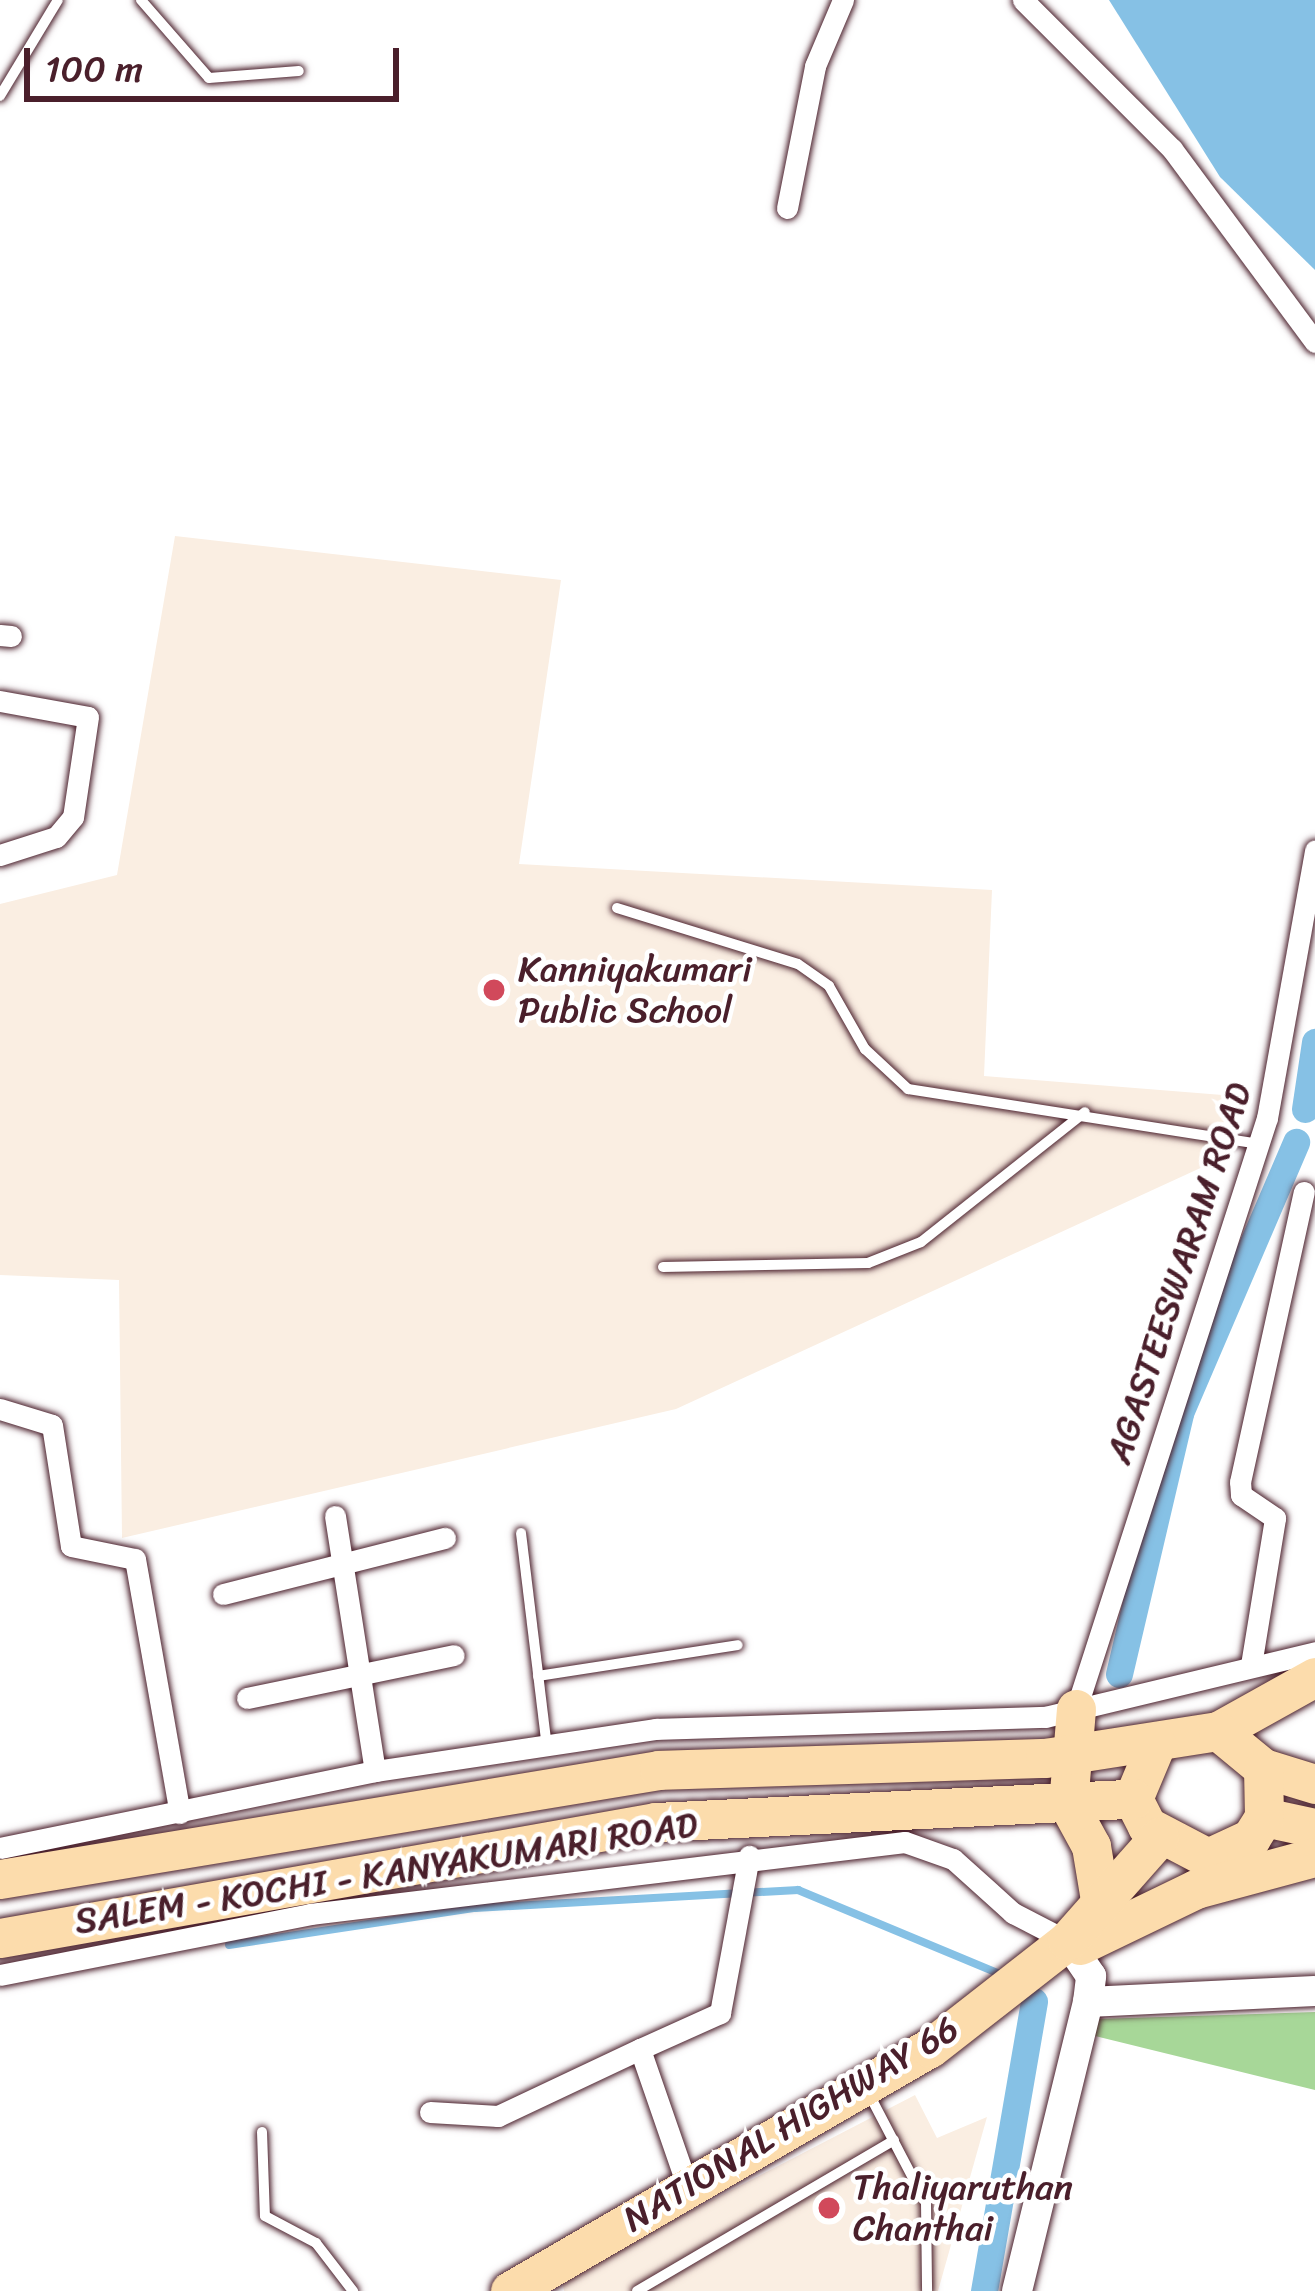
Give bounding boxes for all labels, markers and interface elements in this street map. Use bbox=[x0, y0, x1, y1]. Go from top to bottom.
scale bar bbox=[30, 24, 405, 98]
text: 100 m bbox=[45, 37, 143, 101]
place label: Kanniyakumari Public School bbox=[518, 947, 752, 1032]
marker: Kanniyakumari Public School bbox=[481, 977, 507, 1003]
street label: AGASTEESWARAM ROAD bbox=[1097, 1077, 1261, 1469]
street label: SALEM - KOCHI - KANYAKUMARI ROAD bbox=[73, 1803, 699, 1943]
street label: NATIONAL HIGHWAY 66 bbox=[616, 2007, 966, 2241]
place label: Thaliyaruthan Chanthai bbox=[853, 2165, 1073, 2250]
marker: Thaliyaruthan Chanthai bbox=[816, 2195, 842, 2221]

